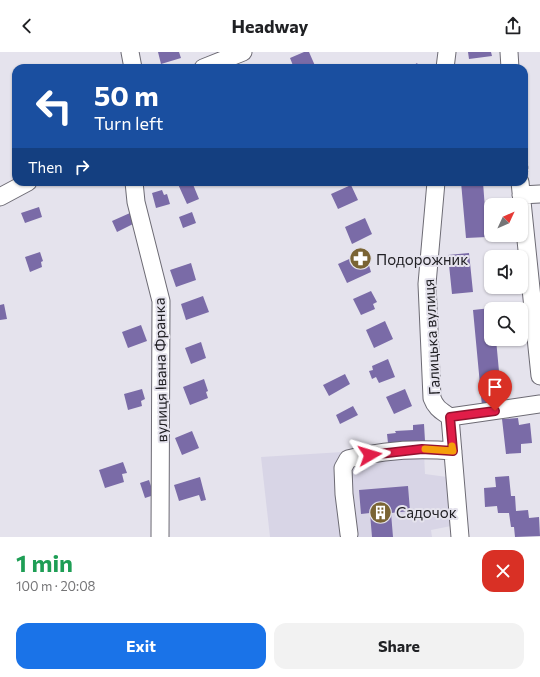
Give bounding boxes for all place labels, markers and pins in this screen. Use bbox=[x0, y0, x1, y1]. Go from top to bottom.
pharmacy icon: Подорожник bbox=[348, 246, 374, 272]
place label: Подорожник bbox=[376, 250, 468, 268]
pin bbox=[478, 370, 512, 411]
building icon: Садочок bbox=[367, 499, 393, 525]
place label: Садочок bbox=[396, 503, 457, 521]

